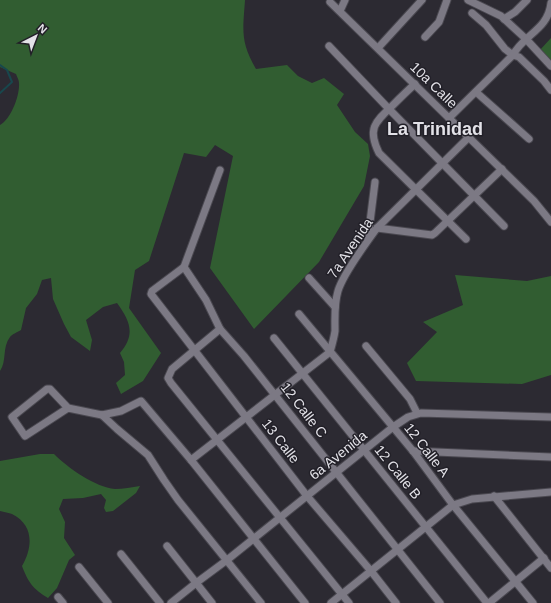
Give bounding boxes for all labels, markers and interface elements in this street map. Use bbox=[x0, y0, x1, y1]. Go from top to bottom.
north arrow bbox=[16, 16, 56, 56]
text: N bbox=[36, 21, 50, 36]
street label: 10a Calle bbox=[407, 59, 461, 111]
district label: La Trinidad bbox=[387, 119, 483, 139]
street label: 7a Avenida bbox=[324, 215, 376, 281]
street label: 12 Calle C bbox=[278, 379, 330, 441]
street label: 13 Calle bbox=[259, 416, 303, 466]
street label: 12 Calle A bbox=[401, 420, 453, 481]
street label: 6a Avenida bbox=[306, 427, 370, 483]
street label: 12 Calle B bbox=[371, 442, 425, 502]

